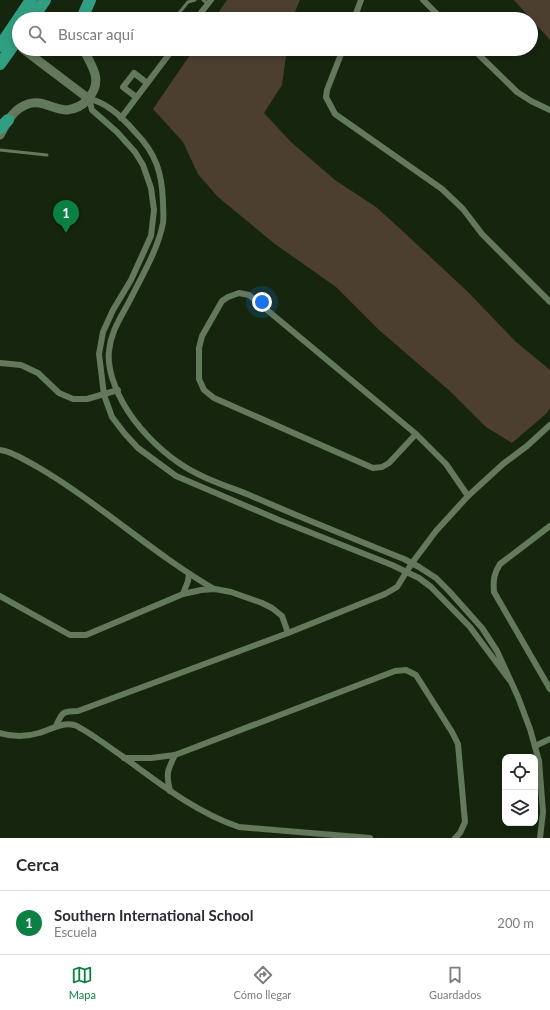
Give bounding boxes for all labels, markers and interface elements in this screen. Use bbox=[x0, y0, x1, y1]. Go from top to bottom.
search box bbox=[12, 12, 538, 56]
icon: search bbox=[26, 23, 48, 45]
text: Buscar aquí bbox=[58, 25, 134, 43]
pin: 1 bbox=[53, 200, 79, 233]
your location bbox=[252, 292, 272, 312]
map controls bbox=[502, 754, 538, 826]
button: locate bbox=[502, 754, 538, 790]
button: layers bbox=[502, 790, 538, 826]
text: Cerca bbox=[16, 854, 59, 875]
text: Southern International School bbox=[54, 906, 253, 924]
text: 1 bbox=[25, 915, 33, 931]
text: 200 m bbox=[497, 915, 534, 931]
text: Escuela bbox=[54, 924, 97, 940]
tab: Mapa bbox=[69, 964, 96, 1001]
tab: Cómo llegar bbox=[234, 964, 291, 1001]
tab: Guardados bbox=[429, 964, 481, 1001]

